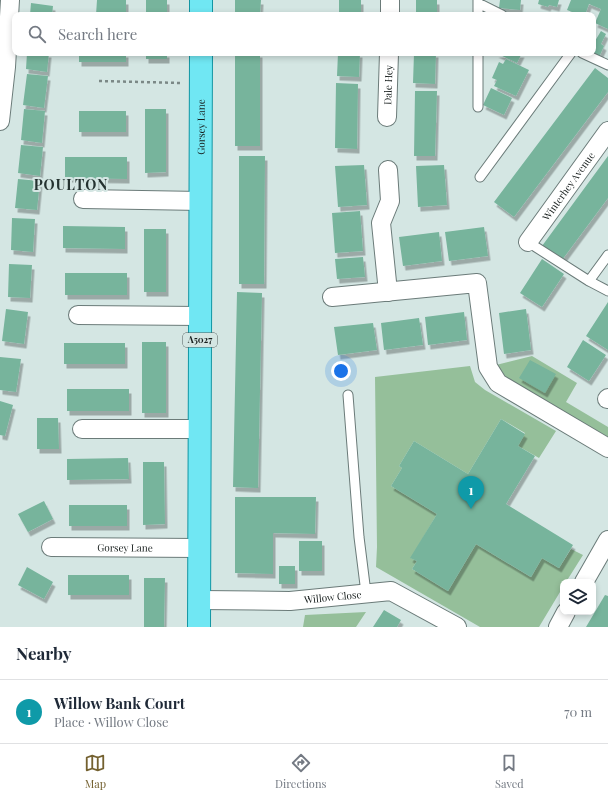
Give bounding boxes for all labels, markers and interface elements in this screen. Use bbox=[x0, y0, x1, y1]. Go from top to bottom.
search box bbox=[12, 12, 596, 56]
icon: search bbox=[26, 23, 48, 45]
text: Search here bbox=[58, 24, 137, 44]
street label: Dale Hey bbox=[380, 65, 396, 105]
street label: Gorsey Lane bbox=[194, 99, 208, 155]
street label: Winterhey Avenue bbox=[538, 149, 598, 224]
district label: POULTON bbox=[34, 175, 108, 194]
road number: A5027 bbox=[183, 333, 217, 347]
your location bbox=[331, 361, 351, 381]
pin: 1 bbox=[458, 476, 484, 509]
street label: Gorsey Lane bbox=[97, 540, 153, 555]
map controls bbox=[560, 579, 596, 615]
button: layers bbox=[560, 579, 596, 615]
street label: Willow Close bbox=[303, 587, 362, 607]
text: Nearby bbox=[16, 642, 71, 664]
text: Willow Bank Court bbox=[54, 693, 185, 713]
text: 1 bbox=[27, 703, 31, 720]
text: 70 m bbox=[564, 703, 592, 720]
text: Place · Willow Close bbox=[54, 713, 169, 730]
tab: Map bbox=[84, 752, 106, 791]
tab: Directions bbox=[275, 752, 326, 791]
tab: Saved bbox=[495, 752, 524, 791]

